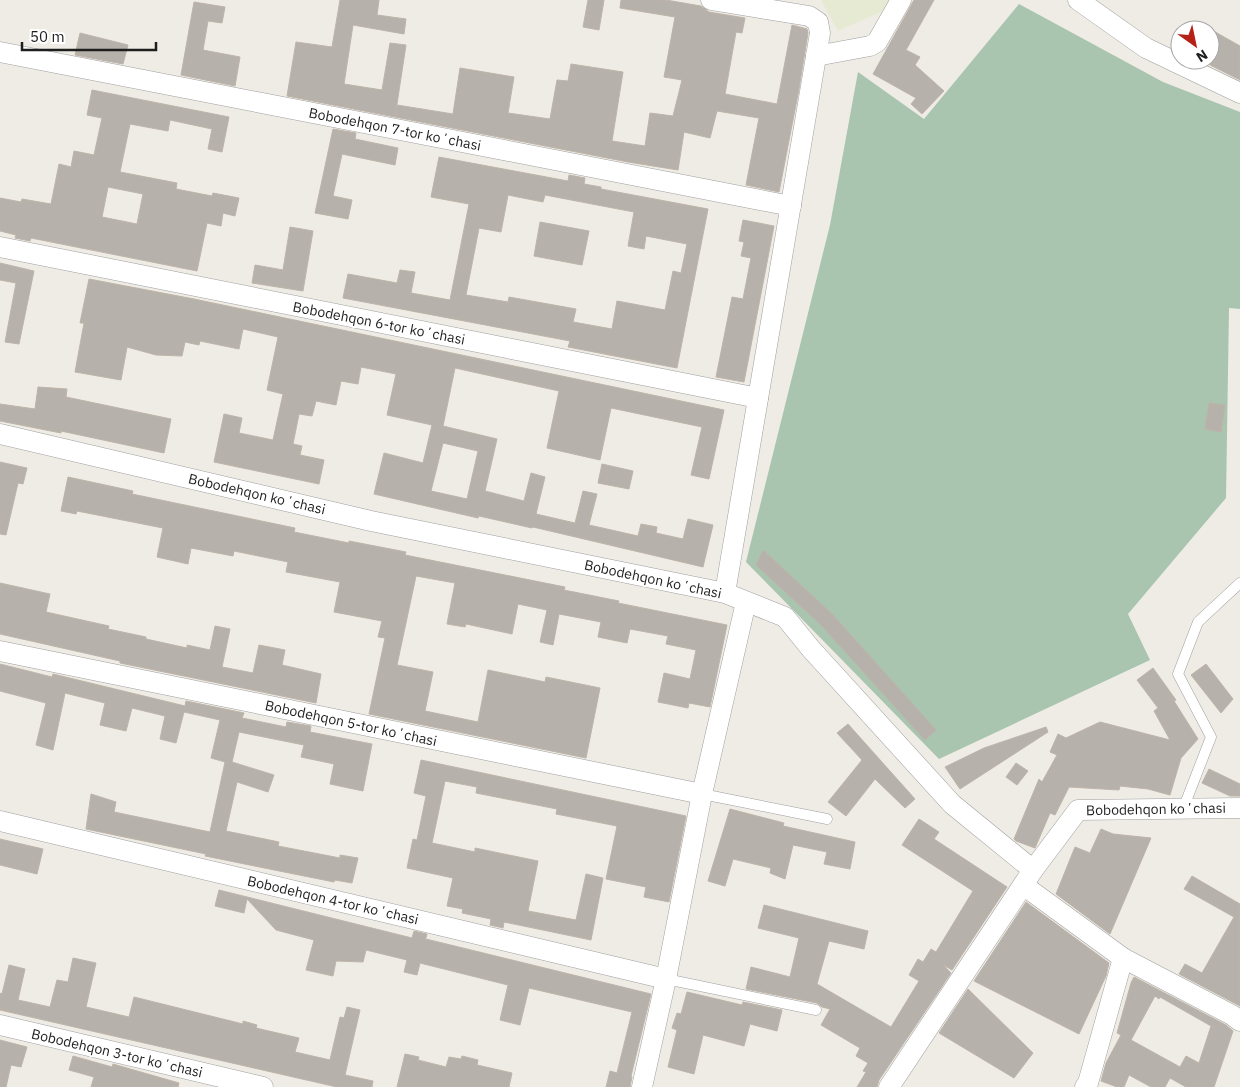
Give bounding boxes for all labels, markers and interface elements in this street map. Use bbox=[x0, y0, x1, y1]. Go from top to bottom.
scale bar bbox=[22, 20, 156, 52]
north arrow bbox=[1170, 20, 1220, 70]
text: 50 m bbox=[30, 27, 65, 46]
text: N bbox=[1193, 46, 1211, 66]
street label: Bobodehqon 7-tor koʼchasi bbox=[307, 103, 483, 155]
street label: Bobodehqon 6-tor koʼchasi bbox=[291, 297, 467, 349]
street label: Bobodehqon koʼchasi bbox=[187, 469, 327, 519]
street label: Bobodehqon koʼchasi bbox=[583, 556, 723, 602]
street label: Bobodehqon 5-tor koʼchasi bbox=[263, 696, 439, 750]
street label: Bobodehqon koʼchasi bbox=[1086, 799, 1226, 819]
street label: Bobodehqon 4-tor koʼchasi bbox=[246, 872, 420, 928]
street label: Bobodehqon 3-tor koʼchasi bbox=[30, 1025, 204, 1081]

